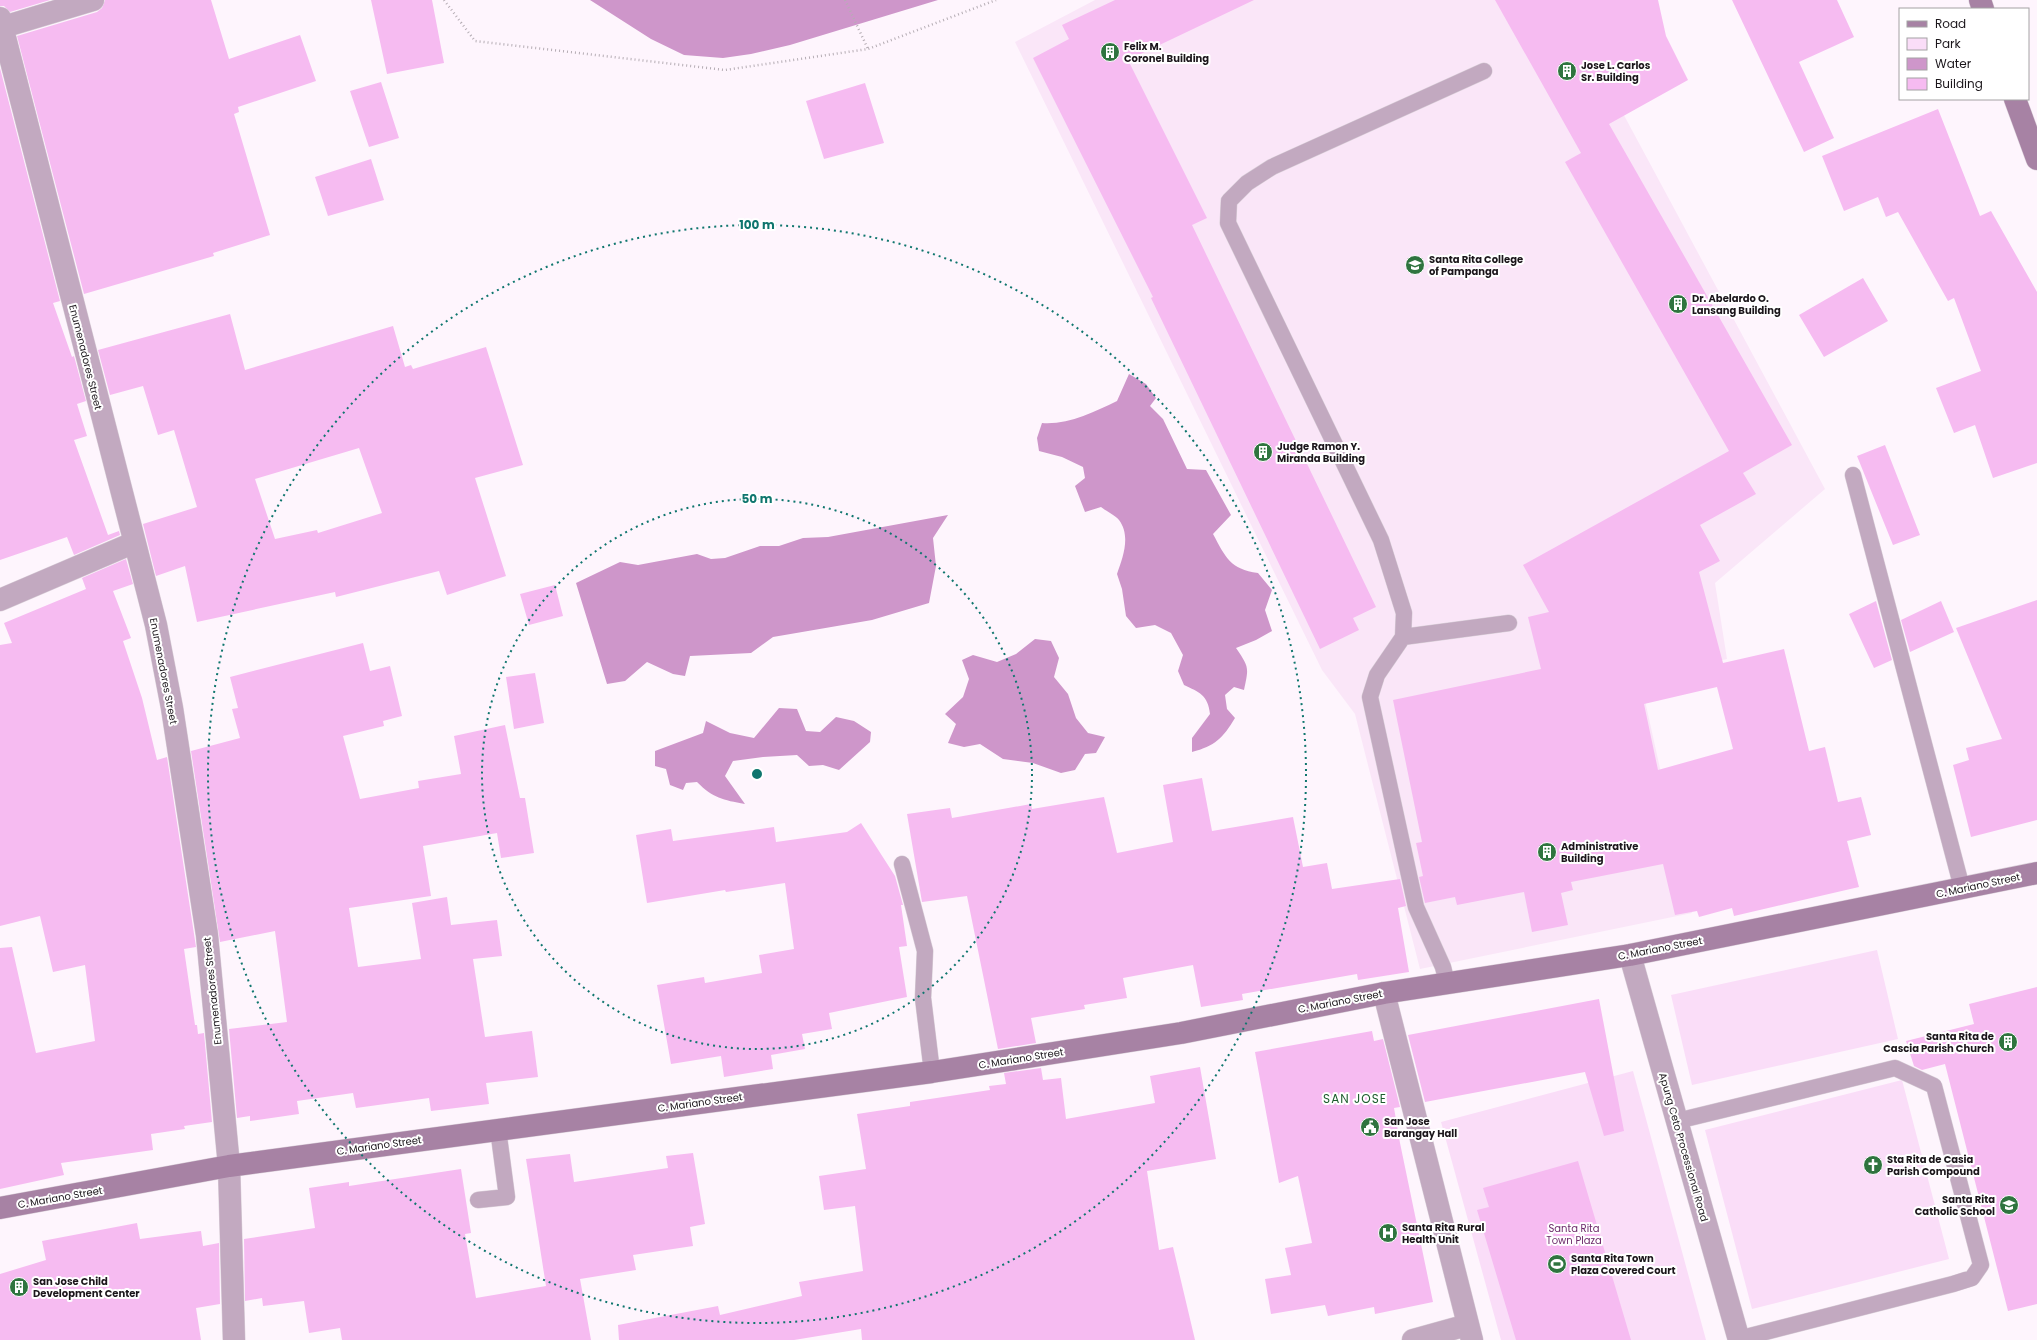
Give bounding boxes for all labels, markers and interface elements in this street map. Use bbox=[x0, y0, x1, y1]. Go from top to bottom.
legend bbox=[1899, 8, 2029, 100]
text: Road bbox=[1935, 15, 1966, 32]
text: Park bbox=[1935, 35, 1962, 52]
place label: Felix M. Coronel Building bbox=[1124, 39, 1209, 66]
building icon: Felix M. Coronel Building bbox=[1099, 41, 1121, 63]
text: Water bbox=[1935, 55, 1972, 72]
place label: Jose L. Carlos Sr. Building bbox=[1581, 58, 1651, 85]
building icon: Jose L. Carlos Sr. Building bbox=[1556, 60, 1578, 82]
text: Building bbox=[1935, 75, 1983, 92]
text: 100 m bbox=[739, 216, 775, 233]
place label: Santa Rita College of Pampanga bbox=[1429, 252, 1523, 279]
school or university icon: Santa Rita College of Pampanga bbox=[1404, 254, 1426, 276]
place label: Dr. Abelardo O. Lansang Building bbox=[1692, 291, 1781, 318]
building icon: Dr. Abelardo O. Lansang Building bbox=[1667, 293, 1689, 315]
street label: Enumenadores Street bbox=[65, 303, 106, 412]
place label: Judge Ramon Y. Miranda Building bbox=[1277, 439, 1365, 466]
building icon: Judge Ramon Y. Miranda Building bbox=[1252, 441, 1274, 463]
text: 50 m bbox=[742, 490, 773, 507]
street label: Enumenadores Street bbox=[146, 617, 181, 726]
centre of rings bbox=[750, 767, 764, 781]
place label: Administrative Building bbox=[1561, 839, 1639, 866]
building icon: Administrative Building bbox=[1536, 841, 1558, 863]
street label: C. Mariano Street bbox=[1935, 869, 2022, 902]
street label: C. Mariano Street bbox=[1617, 933, 1704, 964]
street label: Enumenadores Street bbox=[199, 936, 226, 1045]
street label: C. Mariano Street bbox=[1297, 986, 1384, 1017]
place label: Santa Rita de Cascia Parish Church bbox=[1883, 1029, 1994, 1056]
building icon: Santa Rita de Cascia Parish Church bbox=[1997, 1031, 2019, 1053]
street label: C. Mariano Street bbox=[978, 1044, 1065, 1073]
street label: Apung Ceto Processional Road bbox=[1655, 1071, 1712, 1223]
street label: C. Mariano Street bbox=[657, 1089, 744, 1116]
district label: SAN JOSE bbox=[1323, 1090, 1387, 1107]
place label: San Jose Barangay Hall bbox=[1384, 1114, 1457, 1141]
public building icon: San Jose Barangay Hall bbox=[1359, 1116, 1381, 1138]
street label: C. Mariano Street bbox=[336, 1132, 423, 1159]
place label: Sta Rita de Casia Parish Compound bbox=[1887, 1152, 1980, 1179]
church icon: Sta Rita de Casia Parish Compound bbox=[1862, 1154, 1884, 1176]
street label: C. Mariano Street bbox=[17, 1183, 104, 1212]
place label: Santa Rita Catholic School bbox=[1915, 1192, 1995, 1219]
school or university icon: Santa Rita Catholic School bbox=[1998, 1194, 2020, 1216]
place label: Santa Rita Rural Health Unit bbox=[1402, 1220, 1484, 1247]
park label: Santa Rita Town Plaza bbox=[1546, 1221, 1602, 1248]
hospital icon: Santa Rita Rural Health Unit bbox=[1377, 1222, 1399, 1244]
place label: Santa Rita Town Plaza Covered Court bbox=[1571, 1251, 1676, 1278]
sports icon: Santa Rita Town Plaza Covered Court bbox=[1546, 1253, 1568, 1275]
place label: San Jose Child Development Center bbox=[33, 1274, 140, 1301]
building icon: San Jose Child Development Center bbox=[8, 1276, 30, 1298]

